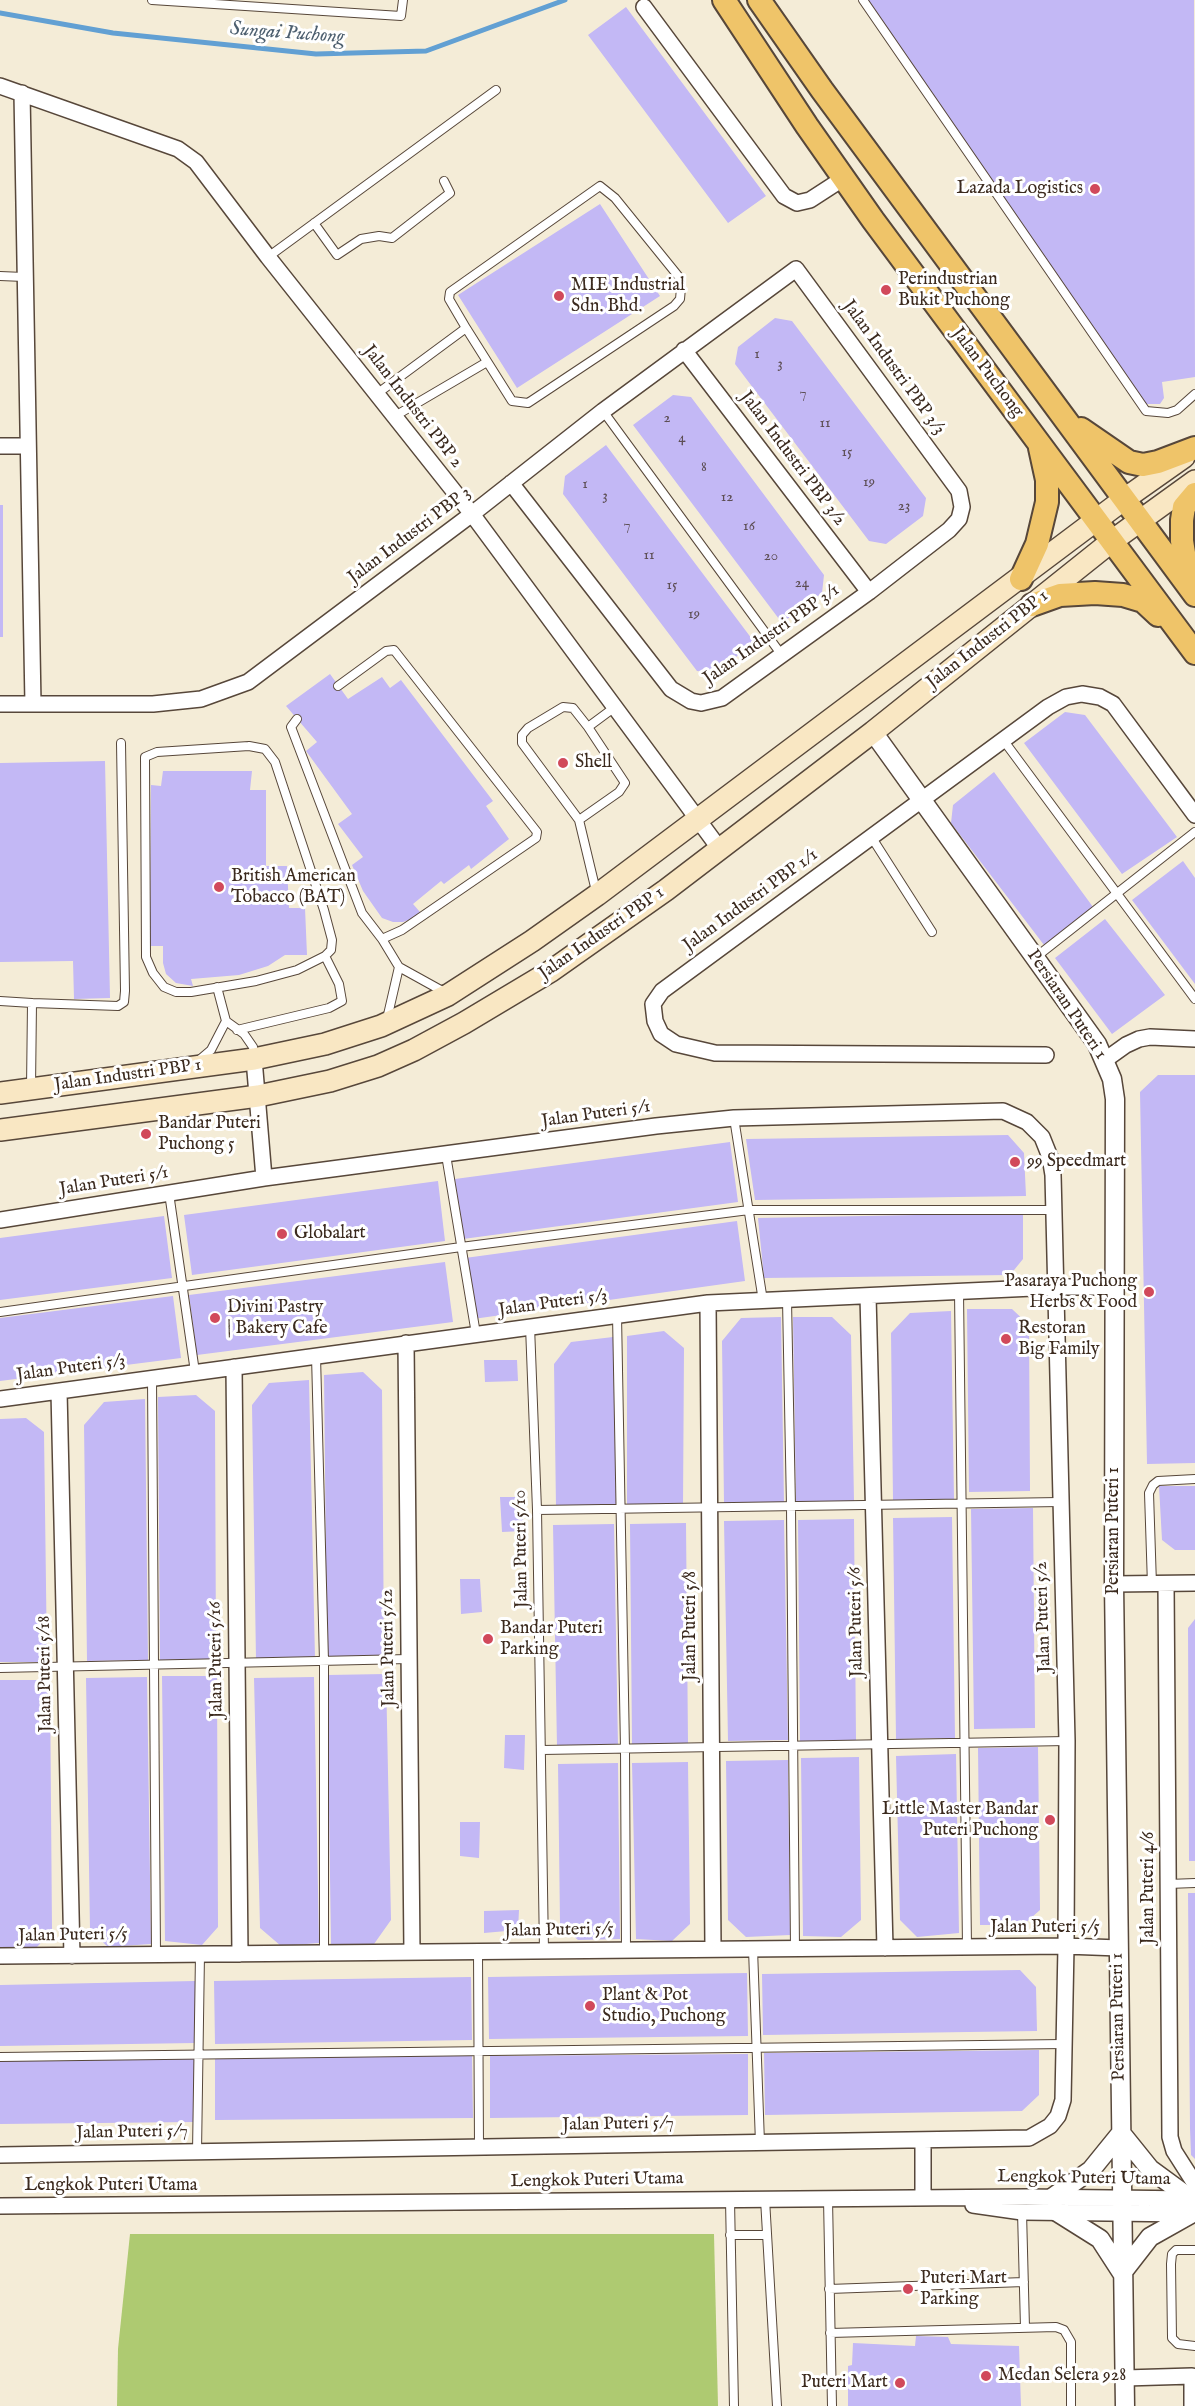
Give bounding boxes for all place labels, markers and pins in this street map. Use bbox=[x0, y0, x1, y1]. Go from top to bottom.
place label: Lazada Logistics bbox=[956, 178, 1083, 200]
marker: Lazada Logistics bbox=[1088, 182, 1102, 196]
place label: Perindustrian Bukit Puchong bbox=[898, 269, 1010, 312]
place label: MIE Industrial Sdn. Bhd. bbox=[571, 275, 685, 318]
marker: Perindustrian Bukit Puchong bbox=[879, 283, 893, 297]
marker: MIE Industrial Sdn. Bhd. bbox=[552, 289, 566, 303]
place label: Shell bbox=[575, 752, 612, 774]
marker: Shell bbox=[556, 756, 570, 770]
place label: British American Tobacco (BAT) bbox=[231, 866, 356, 908]
marker: British American Tobacco (BAT) bbox=[212, 880, 226, 894]
place label: Bandar Puteri Puchong 5 bbox=[158, 1113, 261, 1156]
marker: Bandar Puteri Puchong 5 bbox=[139, 1127, 153, 1141]
place label: 99 Speedmart bbox=[1027, 1151, 1126, 1173]
marker: 99 Speedmart bbox=[1008, 1155, 1022, 1169]
place label: Globalart bbox=[294, 1223, 366, 1245]
marker: Globalart bbox=[275, 1227, 289, 1241]
place label: Pasaraya Puchong Herbs & Food bbox=[1004, 1271, 1137, 1314]
marker: Pasaraya Puchong Herbs & Food bbox=[1142, 1285, 1156, 1299]
place label: Divini Pastry | Bakery Cafe bbox=[227, 1297, 328, 1340]
marker: Divini Pastry | Bakery Cafe bbox=[208, 1311, 222, 1325]
place label: Restoran Big Family bbox=[1018, 1318, 1100, 1360]
marker: Restoran Big Family bbox=[999, 1332, 1013, 1346]
place label: Bandar Puteri Parking bbox=[500, 1618, 603, 1660]
marker: Bandar Puteri Parking bbox=[481, 1632, 495, 1646]
place label: Little Master Bandar Puteri Puchong bbox=[882, 1799, 1038, 1842]
marker: Little Master Bandar Puteri Puchong bbox=[1043, 1813, 1057, 1827]
place label: Plant & Pot Studio, Puchong bbox=[602, 1985, 725, 2028]
marker: Plant & Pot Studio, Puchong bbox=[583, 1999, 597, 2013]
place label: Puteri Mart Parking bbox=[920, 2268, 1007, 2310]
marker: Puteri Mart Parking bbox=[901, 2282, 915, 2296]
place label: Medan Selera 928 bbox=[998, 2365, 1126, 2387]
marker: Medan Selera 928 bbox=[979, 2369, 993, 2383]
place label: Puteri Mart bbox=[801, 2372, 888, 2394]
marker: Puteri Mart bbox=[893, 2376, 907, 2390]

